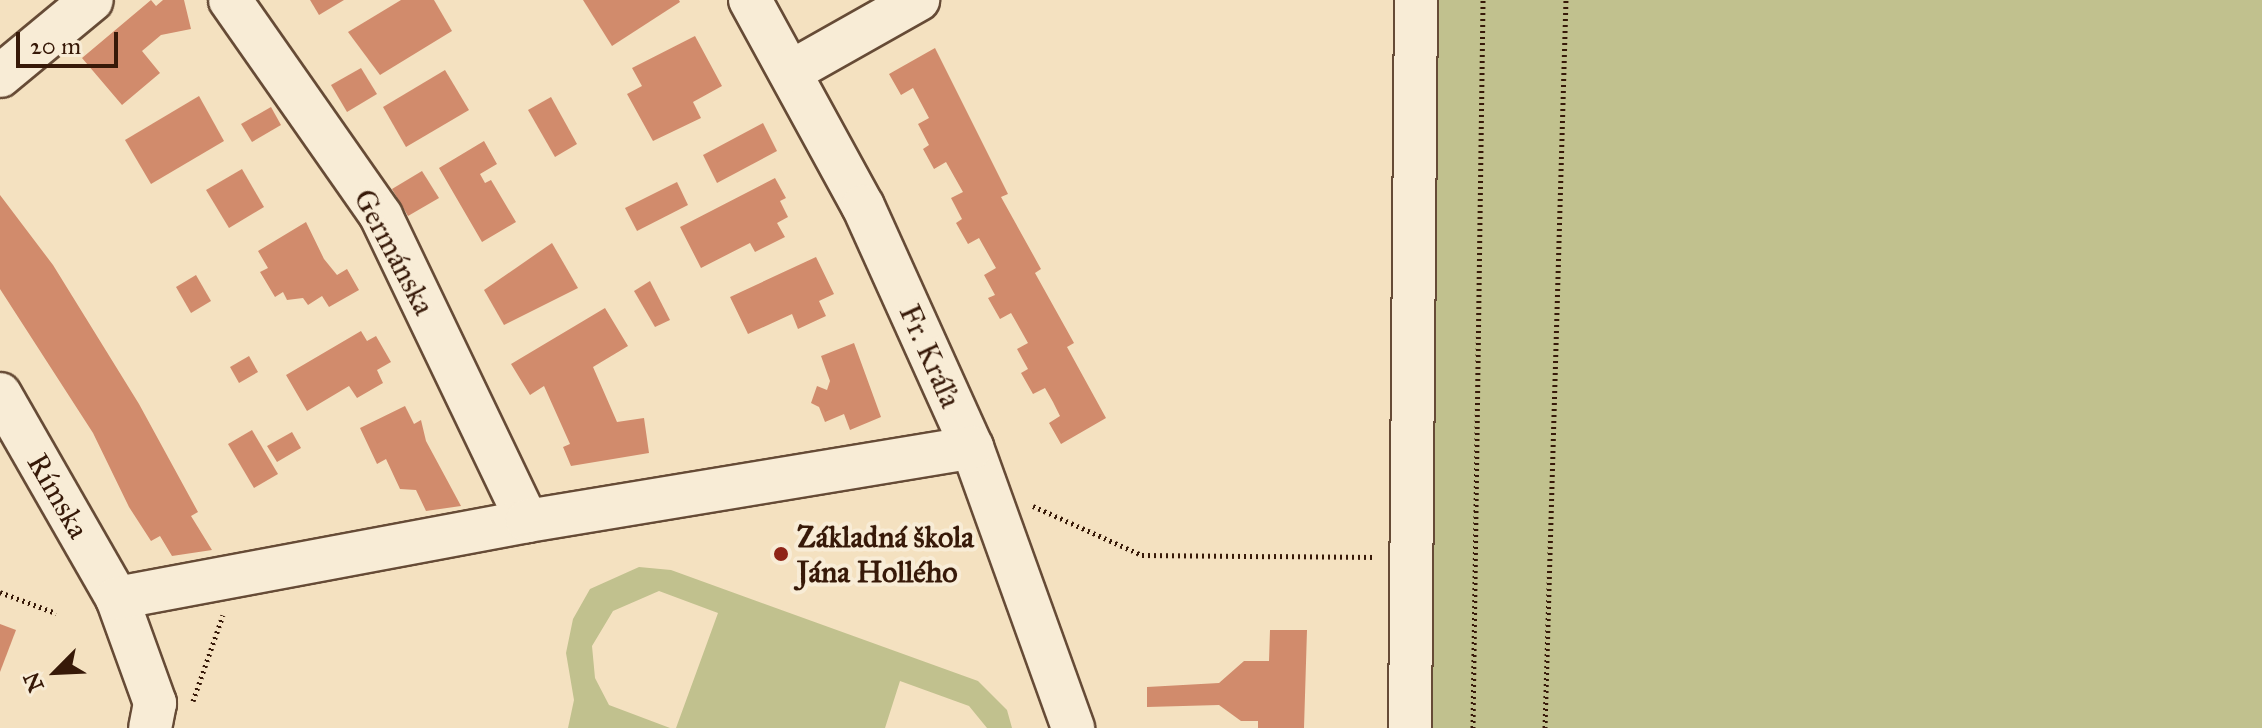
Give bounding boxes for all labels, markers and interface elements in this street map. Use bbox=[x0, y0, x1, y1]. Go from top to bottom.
scale bar bbox=[20, 16, 122, 66]
text: 20 m bbox=[30, 31, 81, 61]
street label: Germánska bbox=[346, 183, 442, 321]
street label: Fr. Kráľa bbox=[891, 299, 969, 413]
street label: Rímska bbox=[19, 447, 97, 545]
place label: Základná škola Jána Hollého bbox=[797, 519, 974, 590]
marker: Základná škola Jána Hollého bbox=[772, 545, 790, 563]
north arrow bbox=[16, 632, 96, 712]
text: N bbox=[17, 668, 50, 696]

